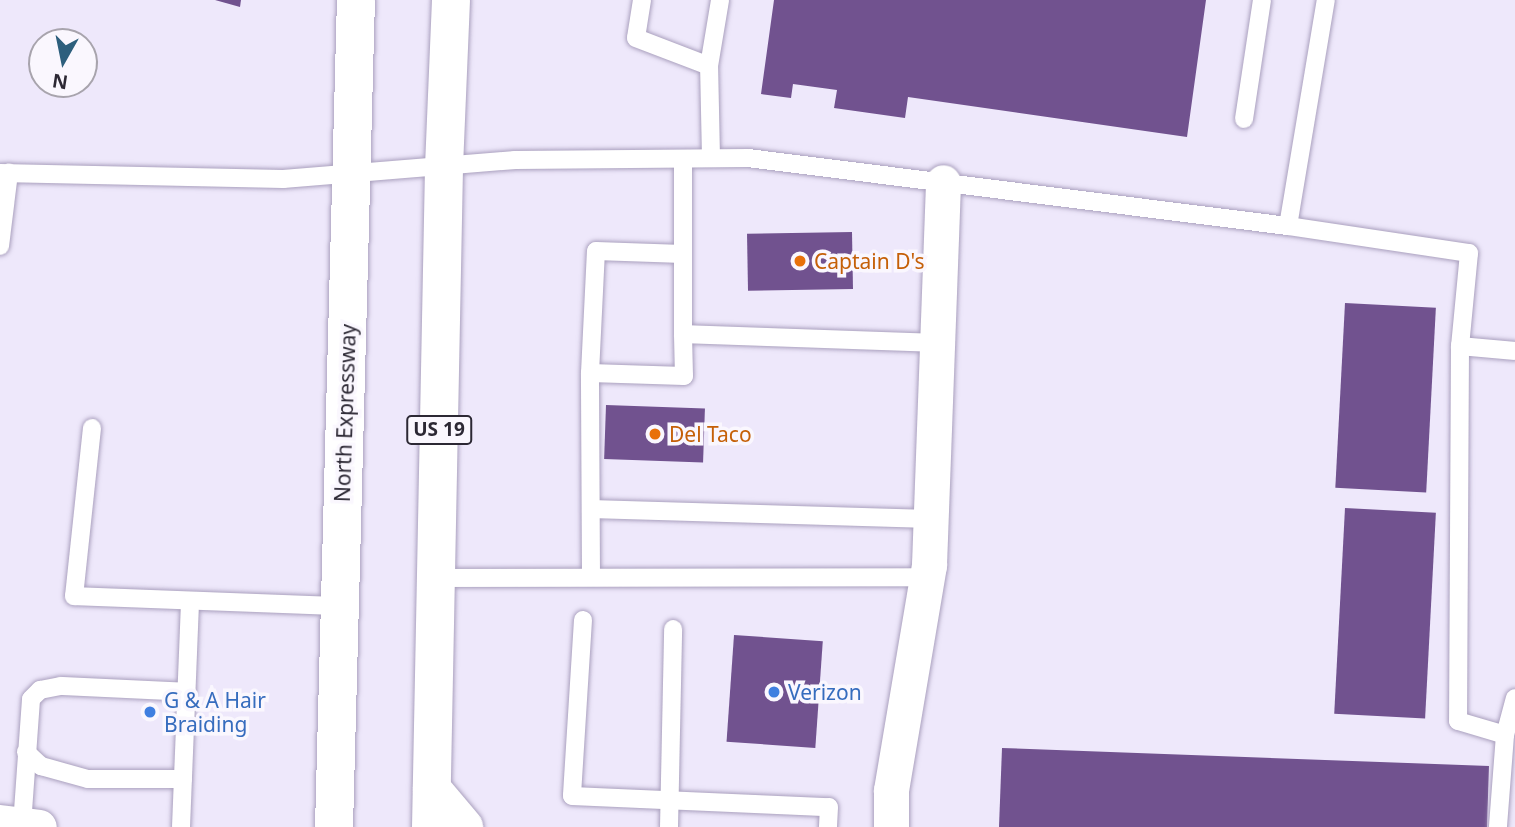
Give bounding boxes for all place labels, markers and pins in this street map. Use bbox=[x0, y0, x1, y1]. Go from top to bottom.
place label: Captain D's bbox=[814, 248, 925, 274]
marker: Captain D's bbox=[792, 253, 808, 269]
place label: Del Taco bbox=[669, 421, 752, 447]
marker: Del Taco bbox=[647, 426, 663, 442]
place label: Verizon bbox=[788, 679, 862, 705]
marker: Verizon bbox=[766, 684, 782, 700]
place label: G & A Hair Braiding bbox=[164, 687, 266, 737]
marker: G & A Hair Braiding bbox=[142, 704, 158, 720]

